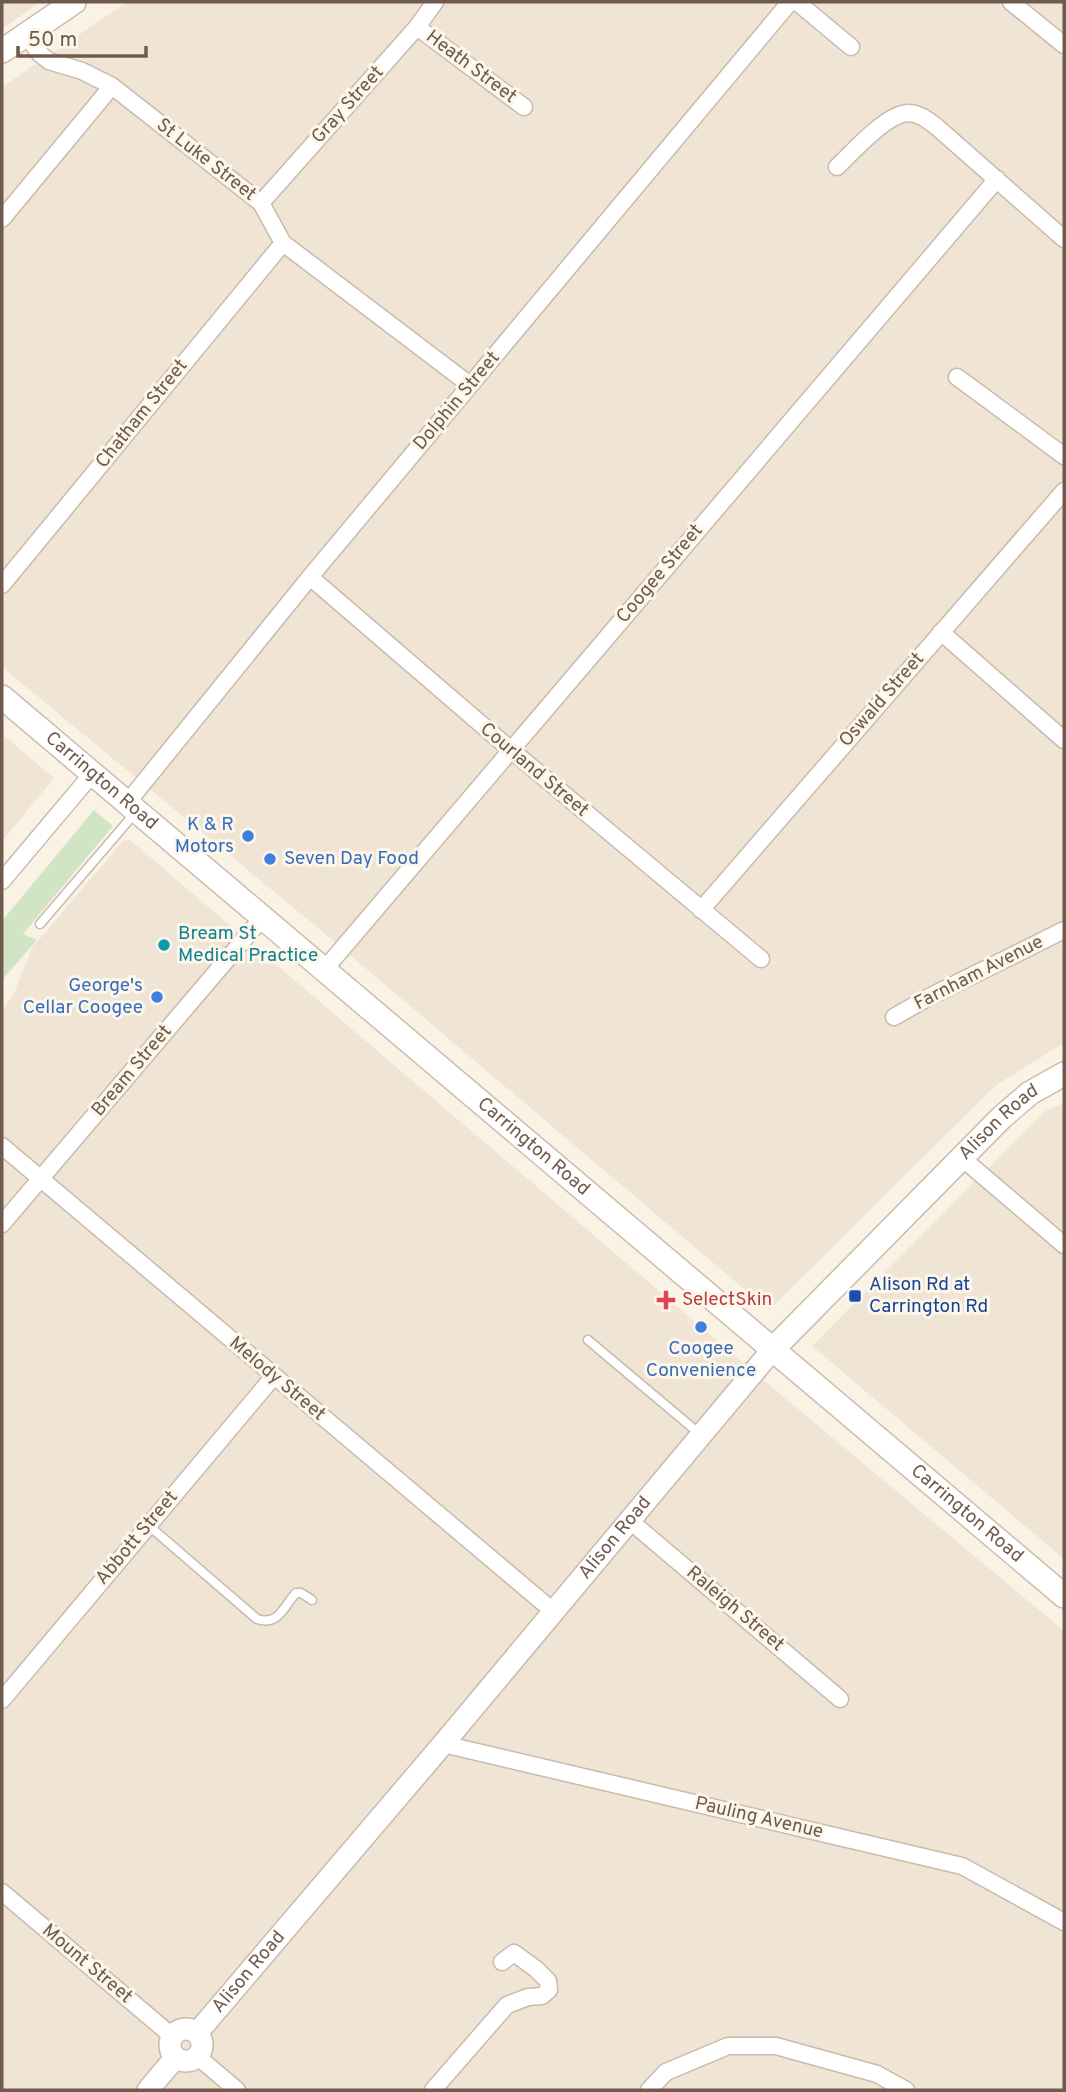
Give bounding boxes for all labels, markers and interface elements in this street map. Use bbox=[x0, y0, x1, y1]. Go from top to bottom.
scale bar bbox=[18, 14, 145, 58]
street label: Heath Street bbox=[421, 25, 521, 109]
text: 50 m bbox=[28, 27, 77, 54]
street label: Gray Street bbox=[307, 61, 389, 149]
street label: St Luke Street bbox=[151, 113, 261, 207]
street label: Dolphin Street bbox=[409, 347, 505, 455]
street label: Chatham Street bbox=[91, 355, 193, 473]
street label: Coogee Street bbox=[611, 519, 709, 629]
street label: Oswald Street bbox=[834, 648, 930, 752]
street label: Courland Street bbox=[475, 717, 593, 823]
street label: Carrington Road bbox=[40, 726, 163, 835]
place label: K & R Motors bbox=[175, 813, 234, 859]
marker: K & R Motors bbox=[240, 828, 256, 844]
place label: Seven Day Food bbox=[284, 847, 419, 871]
marker: Seven Day Food bbox=[262, 851, 278, 867]
place label: Bream St Medical Practice bbox=[178, 922, 318, 968]
street label: Farnham Avenue bbox=[910, 930, 1048, 1016]
marker: Bream St Medical Practice bbox=[156, 937, 172, 953]
place label: George's Cellar Coogee bbox=[23, 974, 143, 1020]
marker: George's Cellar Coogee bbox=[149, 989, 165, 1005]
street label: Bream Street bbox=[87, 1020, 177, 1122]
street label: Alison Road bbox=[954, 1079, 1043, 1166]
street label: Carrington Road bbox=[472, 1092, 595, 1201]
place label: Alison Rd at Carrington Rd bbox=[869, 1273, 988, 1319]
place label: SelectSkin bbox=[682, 1288, 772, 1312]
marker: Alison Rd at Carrington Rd bbox=[847, 1288, 863, 1304]
marker: SelectSkin bbox=[656, 1290, 676, 1310]
marker: Coogee Convenience bbox=[693, 1319, 709, 1335]
street label: Melody Street bbox=[224, 1332, 330, 1426]
place label: Coogee Convenience bbox=[646, 1337, 756, 1383]
street label: Carrington Road bbox=[905, 1459, 1028, 1568]
street label: Abbott Street bbox=[91, 1486, 183, 1590]
street label: Alison Road bbox=[573, 1491, 657, 1584]
street label: Raleigh Street bbox=[681, 1561, 789, 1657]
street label: Pauling Avenue bbox=[692, 1792, 826, 1844]
street label: Mount Street bbox=[37, 1919, 137, 2009]
street label: Alison Road bbox=[207, 1926, 291, 2018]

